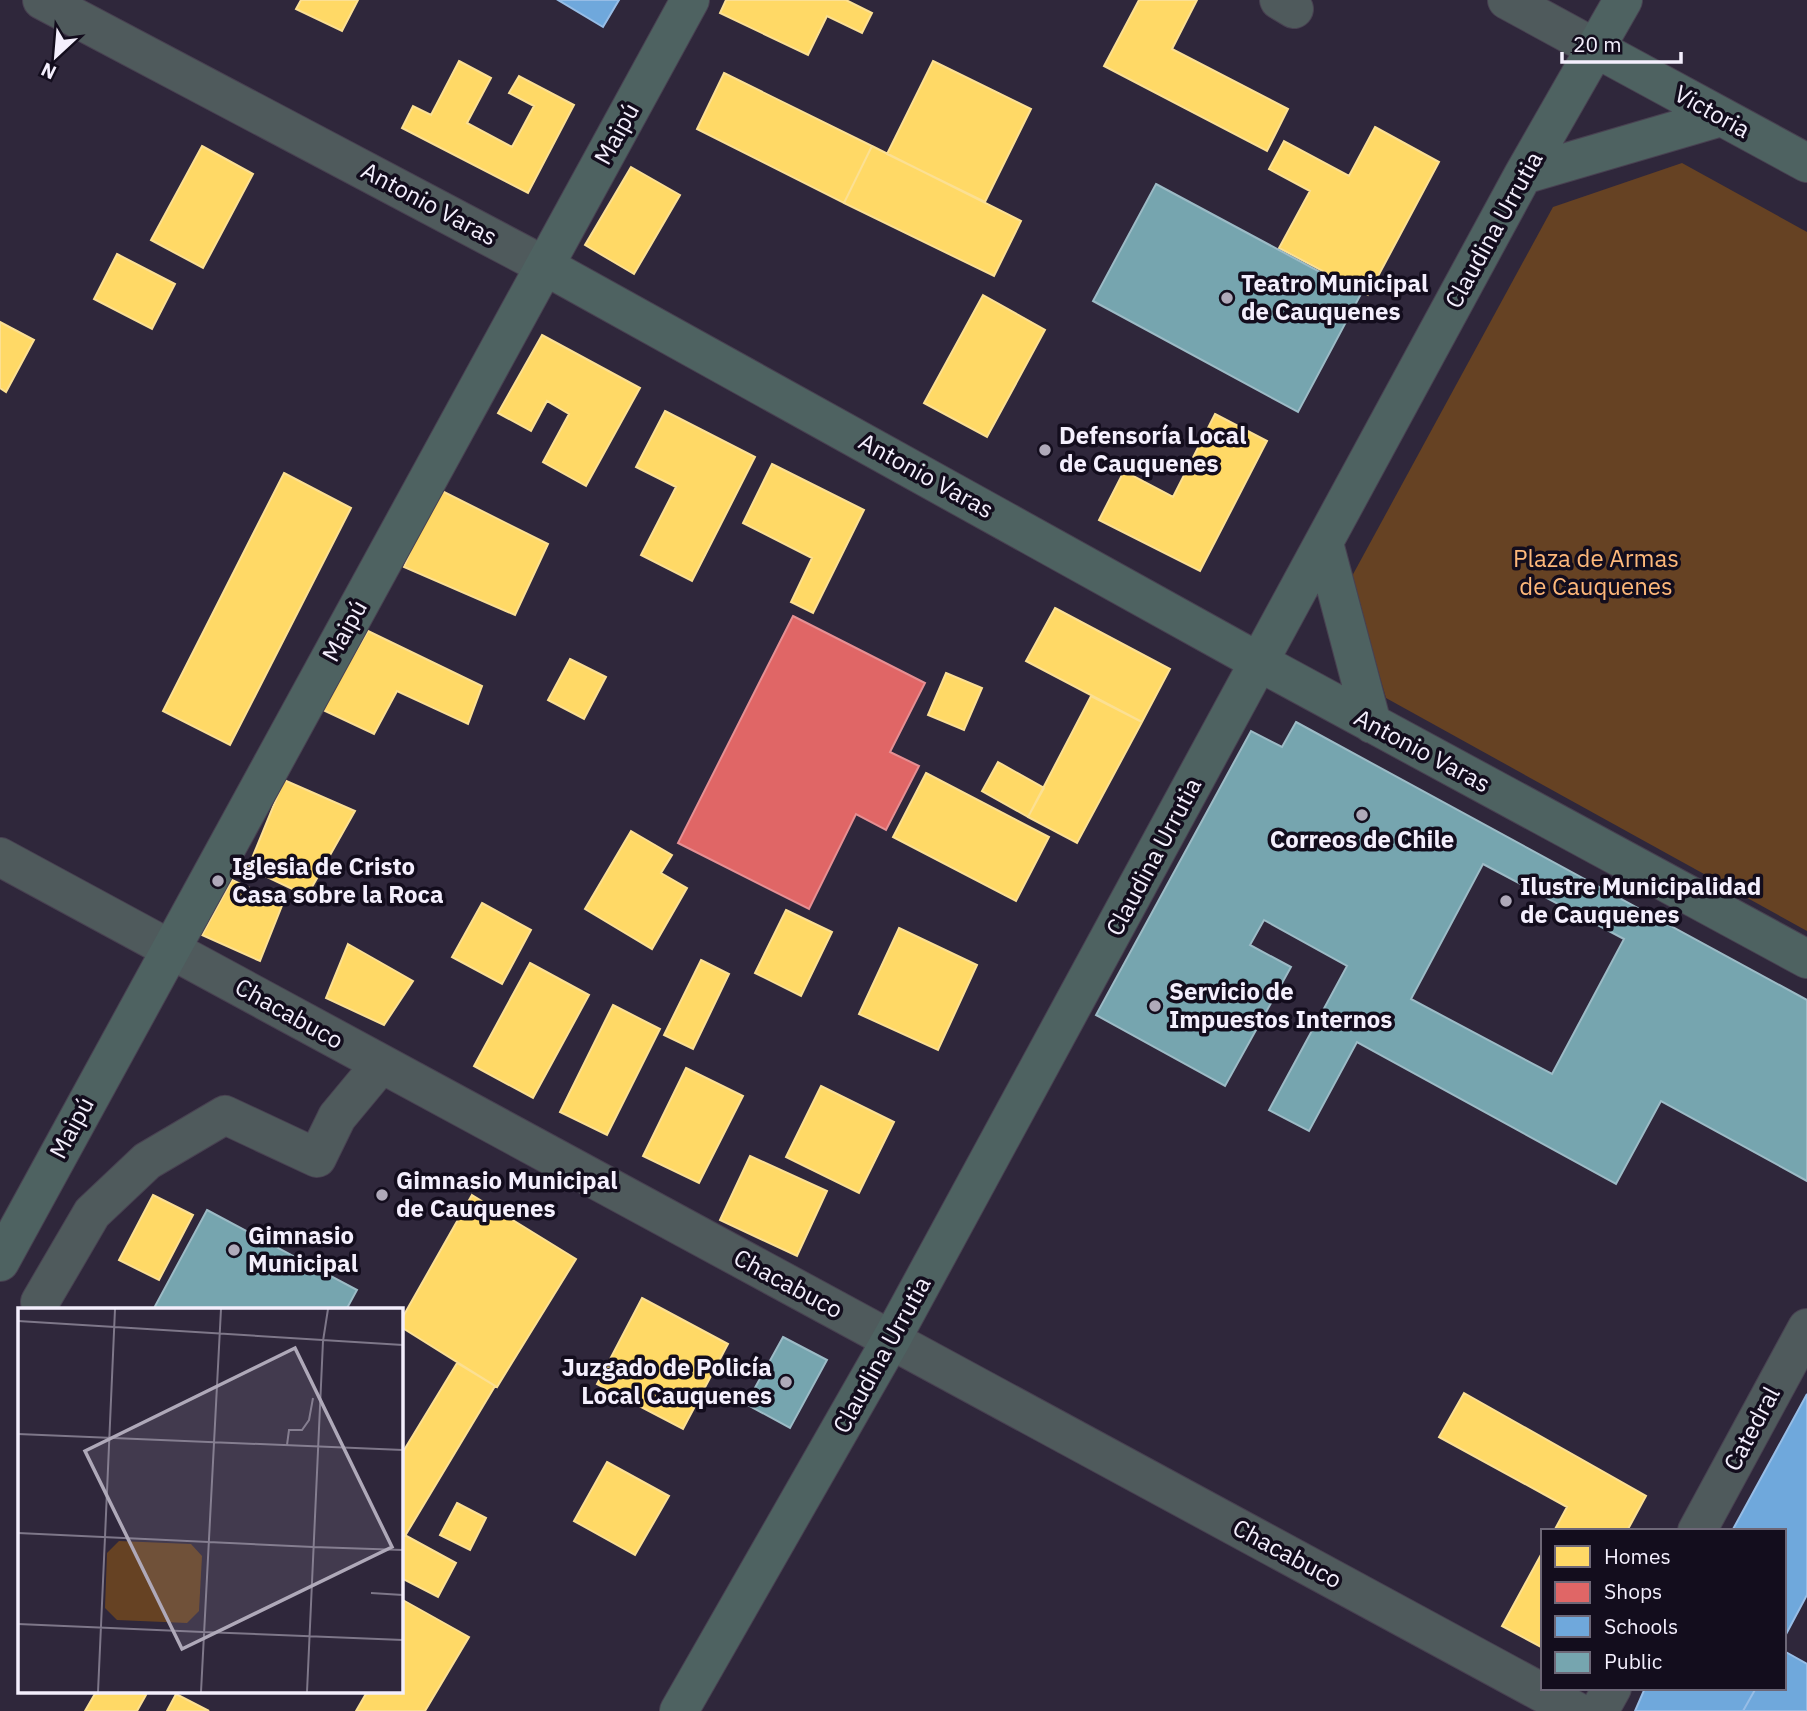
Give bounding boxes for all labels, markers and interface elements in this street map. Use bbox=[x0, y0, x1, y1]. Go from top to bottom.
north arrow bbox=[21, 21, 91, 91]
scale bar bbox=[1562, 21, 1681, 65]
text: 20 m bbox=[1573, 30, 1622, 58]
text: N bbox=[37, 57, 60, 85]
street label: Victoria bbox=[1669, 77, 1756, 145]
street label: Maipú bbox=[586, 97, 646, 170]
street label: Claudina Urrutia bbox=[1437, 145, 1550, 314]
street label: Antonio Varas bbox=[356, 154, 503, 252]
place label: Teatro Municipal de Cauquenes bbox=[1241, 267, 1428, 327]
marker: Teatro Municipal de Cauquenes bbox=[1219, 290, 1235, 306]
place label: Defensoría Local de Cauquenes bbox=[1059, 419, 1246, 479]
street label: Antonio Varas bbox=[853, 425, 1000, 525]
marker: Defensoría Local de Cauquenes bbox=[1037, 442, 1053, 458]
park label: Plaza de Armas de Cauquenes bbox=[1513, 542, 1679, 602]
street label: Maipú bbox=[314, 594, 374, 667]
street label: Antonio Varas bbox=[1349, 701, 1496, 799]
street label: Claudina Urrutia bbox=[1098, 772, 1208, 941]
marker: Correos de Chile bbox=[1354, 807, 1370, 823]
place label: Correos de Chile bbox=[1270, 823, 1454, 855]
place label: Iglesia de Cristo Casa sobre la Roca bbox=[232, 850, 444, 910]
place label: Ilustre Municipalidad de Cauquenes bbox=[1520, 870, 1761, 930]
marker: Iglesia de Cristo Casa sobre la Roca bbox=[210, 873, 226, 889]
marker: Ilustre Municipalidad de Cauquenes bbox=[1498, 893, 1514, 909]
street label: Chacabuco bbox=[230, 970, 349, 1056]
place label: Servicio de Impuestos Internos bbox=[1169, 975, 1392, 1035]
marker: Servicio de Impuestos Internos bbox=[1147, 998, 1163, 1014]
street label: Maipú bbox=[42, 1091, 101, 1164]
place label: Gimnasio Municipal de Cauquenes bbox=[396, 1164, 618, 1224]
marker: Gimnasio Municipal de Cauquenes bbox=[374, 1187, 390, 1203]
place label: Gimnasio Municipal bbox=[248, 1219, 358, 1279]
street label: Chacabuco bbox=[728, 1241, 849, 1325]
marker: Gimnasio Municipal bbox=[226, 1242, 242, 1258]
street label: Claudina Urrutia bbox=[825, 1270, 938, 1439]
inset map bbox=[18, 1308, 402, 1694]
place label: Juzgado de Policía Local Cauquenes bbox=[562, 1351, 772, 1411]
marker: Juzgado de Policía Local Cauquenes bbox=[778, 1374, 794, 1390]
street label: Catedral bbox=[1716, 1381, 1787, 1476]
street label: Chacabuco bbox=[1227, 1511, 1348, 1595]
legend bbox=[1541, 1529, 1786, 1690]
text: Homes bbox=[1604, 1542, 1671, 1570]
text: Shops bbox=[1604, 1577, 1662, 1605]
text: Schools bbox=[1604, 1612, 1678, 1640]
text: Public bbox=[1604, 1647, 1662, 1675]

